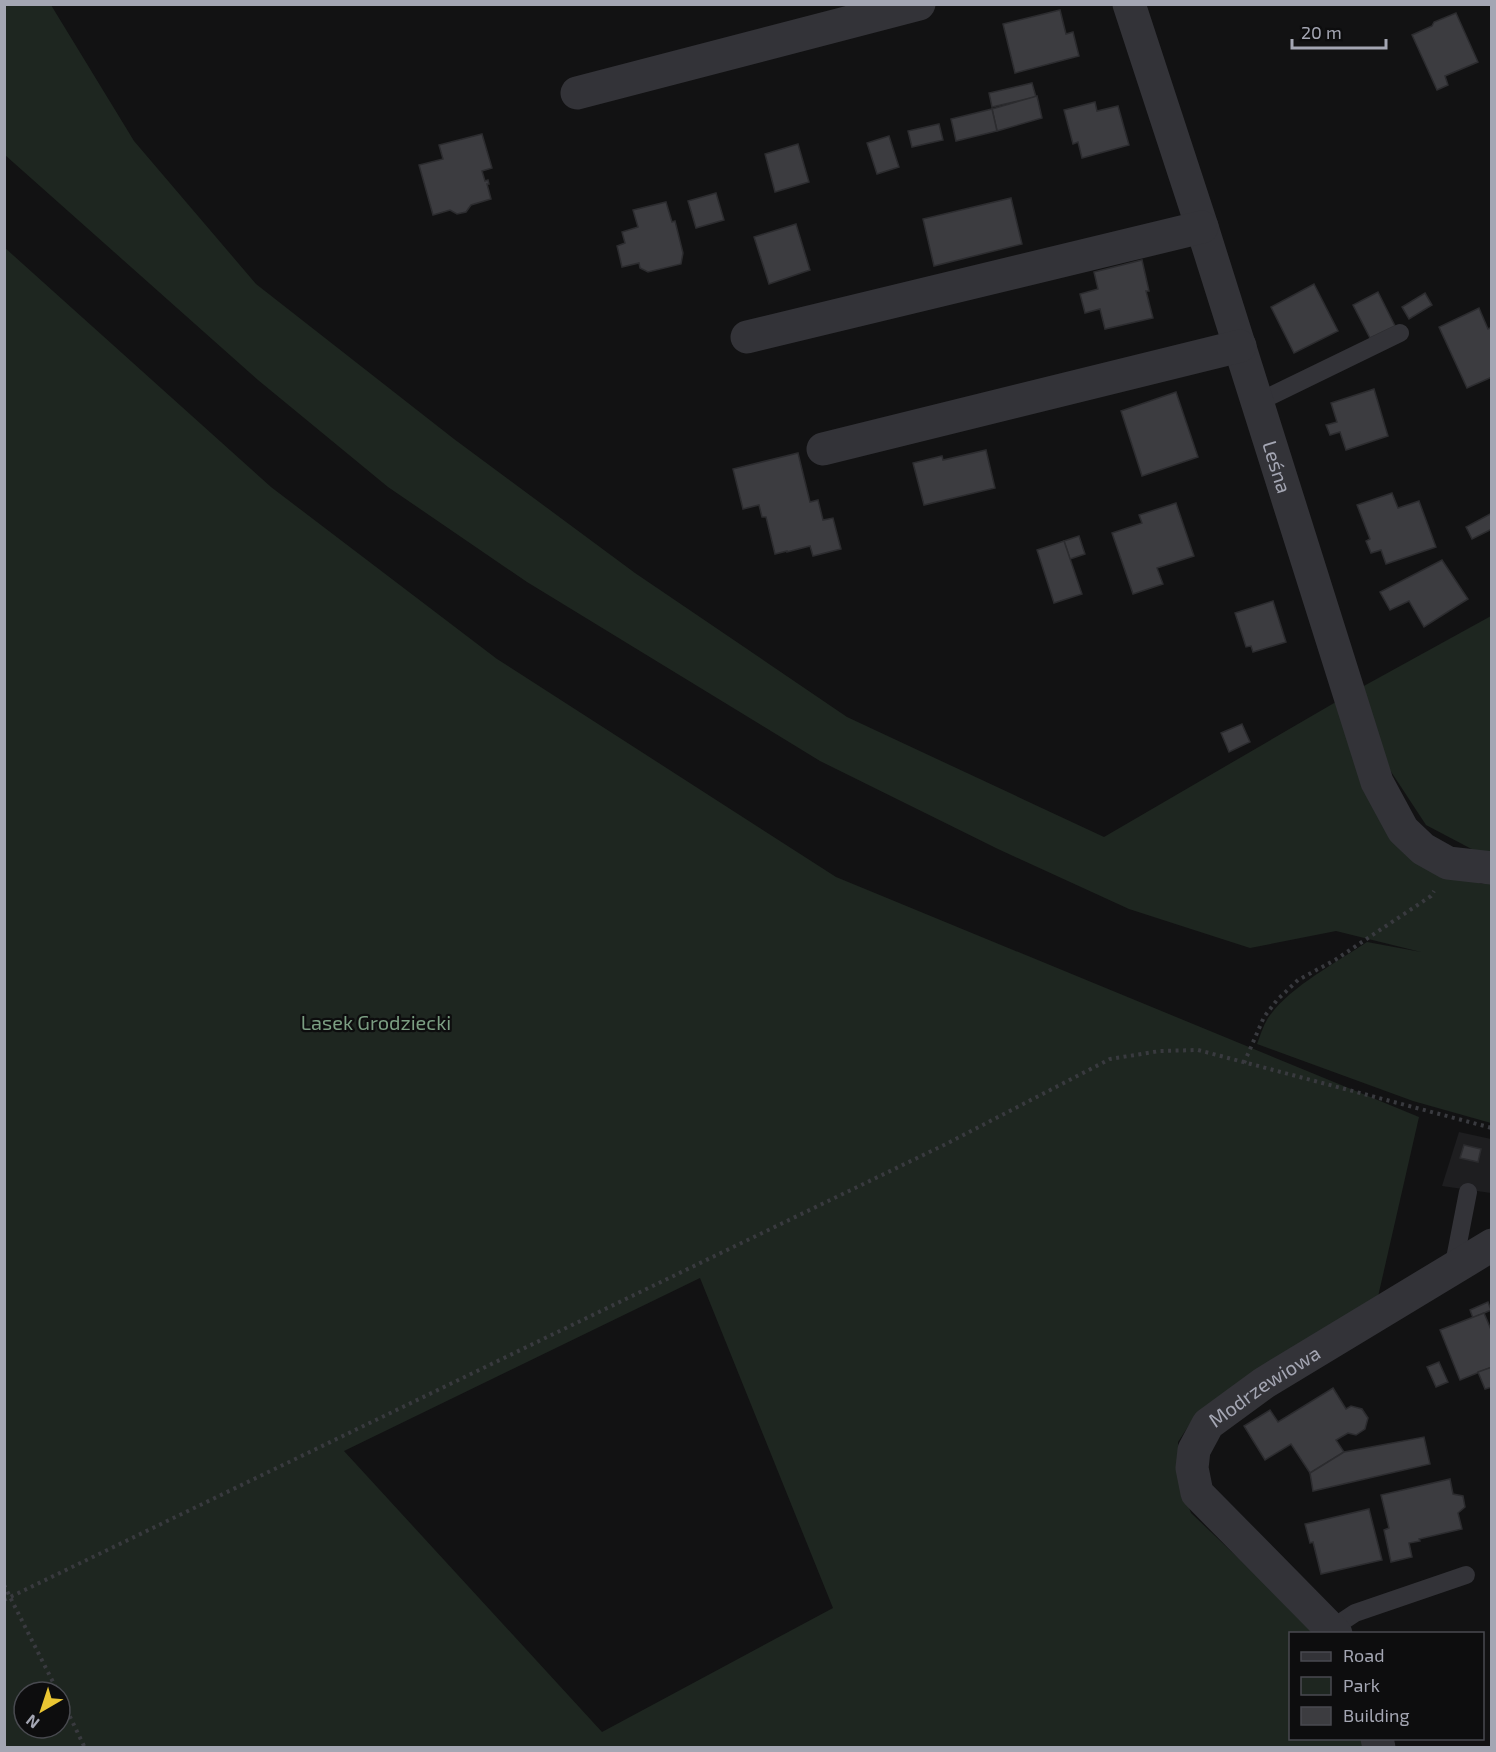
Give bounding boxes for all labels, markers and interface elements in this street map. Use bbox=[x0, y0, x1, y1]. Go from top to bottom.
scale bar bbox=[1292, 12, 1386, 50]
text: 20 m bbox=[1301, 21, 1342, 43]
street label: Leśna bbox=[1258, 437, 1297, 496]
park label: Lasek Grodziecki bbox=[301, 1010, 451, 1034]
street label: Modrzewiowa bbox=[1203, 1340, 1324, 1432]
legend bbox=[1289, 1632, 1484, 1740]
text: Road bbox=[1343, 1644, 1384, 1666]
text: Park bbox=[1343, 1674, 1380, 1696]
north arrow bbox=[12, 1680, 72, 1740]
text: Building bbox=[1343, 1704, 1410, 1726]
text: N bbox=[22, 1711, 43, 1733]

